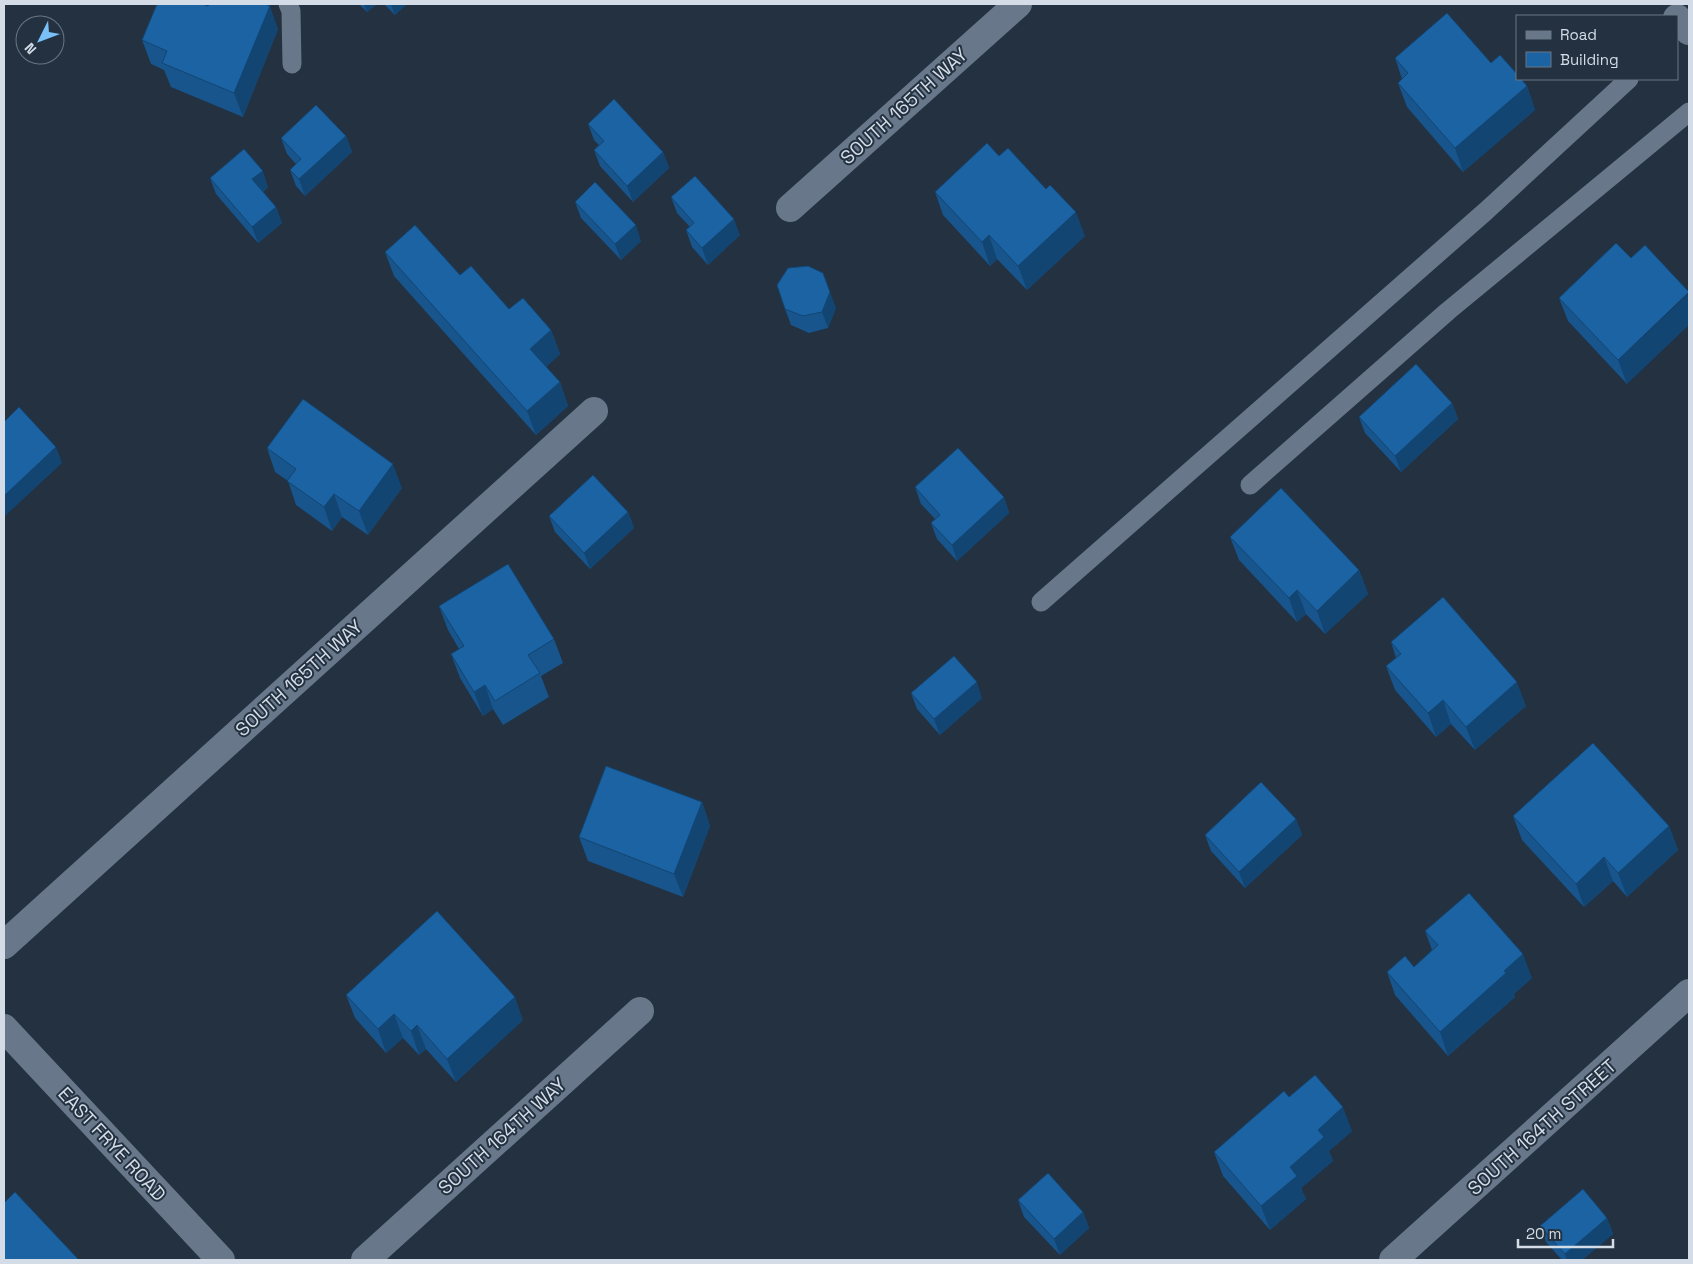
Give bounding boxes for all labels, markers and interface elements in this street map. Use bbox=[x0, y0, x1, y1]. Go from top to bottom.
north arrow bbox=[15, 15, 65, 65]
legend bbox=[1516, 15, 1678, 80]
text: Road bbox=[1560, 25, 1597, 44]
text: N bbox=[21, 39, 40, 58]
street label: SOUTH 165TH WAY bbox=[835, 42, 973, 170]
text: Building bbox=[1560, 50, 1619, 69]
street label: SOUTH 165TH WAY bbox=[230, 614, 368, 742]
street label: SOUTH 164TH STREET bbox=[1462, 1053, 1622, 1201]
street label: SOUTH 164TH WAY bbox=[433, 1072, 571, 1200]
street label: EAST FRYE ROAD bbox=[53, 1082, 171, 1206]
scale bar bbox=[1518, 1216, 1613, 1248]
text: 20 m bbox=[1526, 1224, 1561, 1243]

